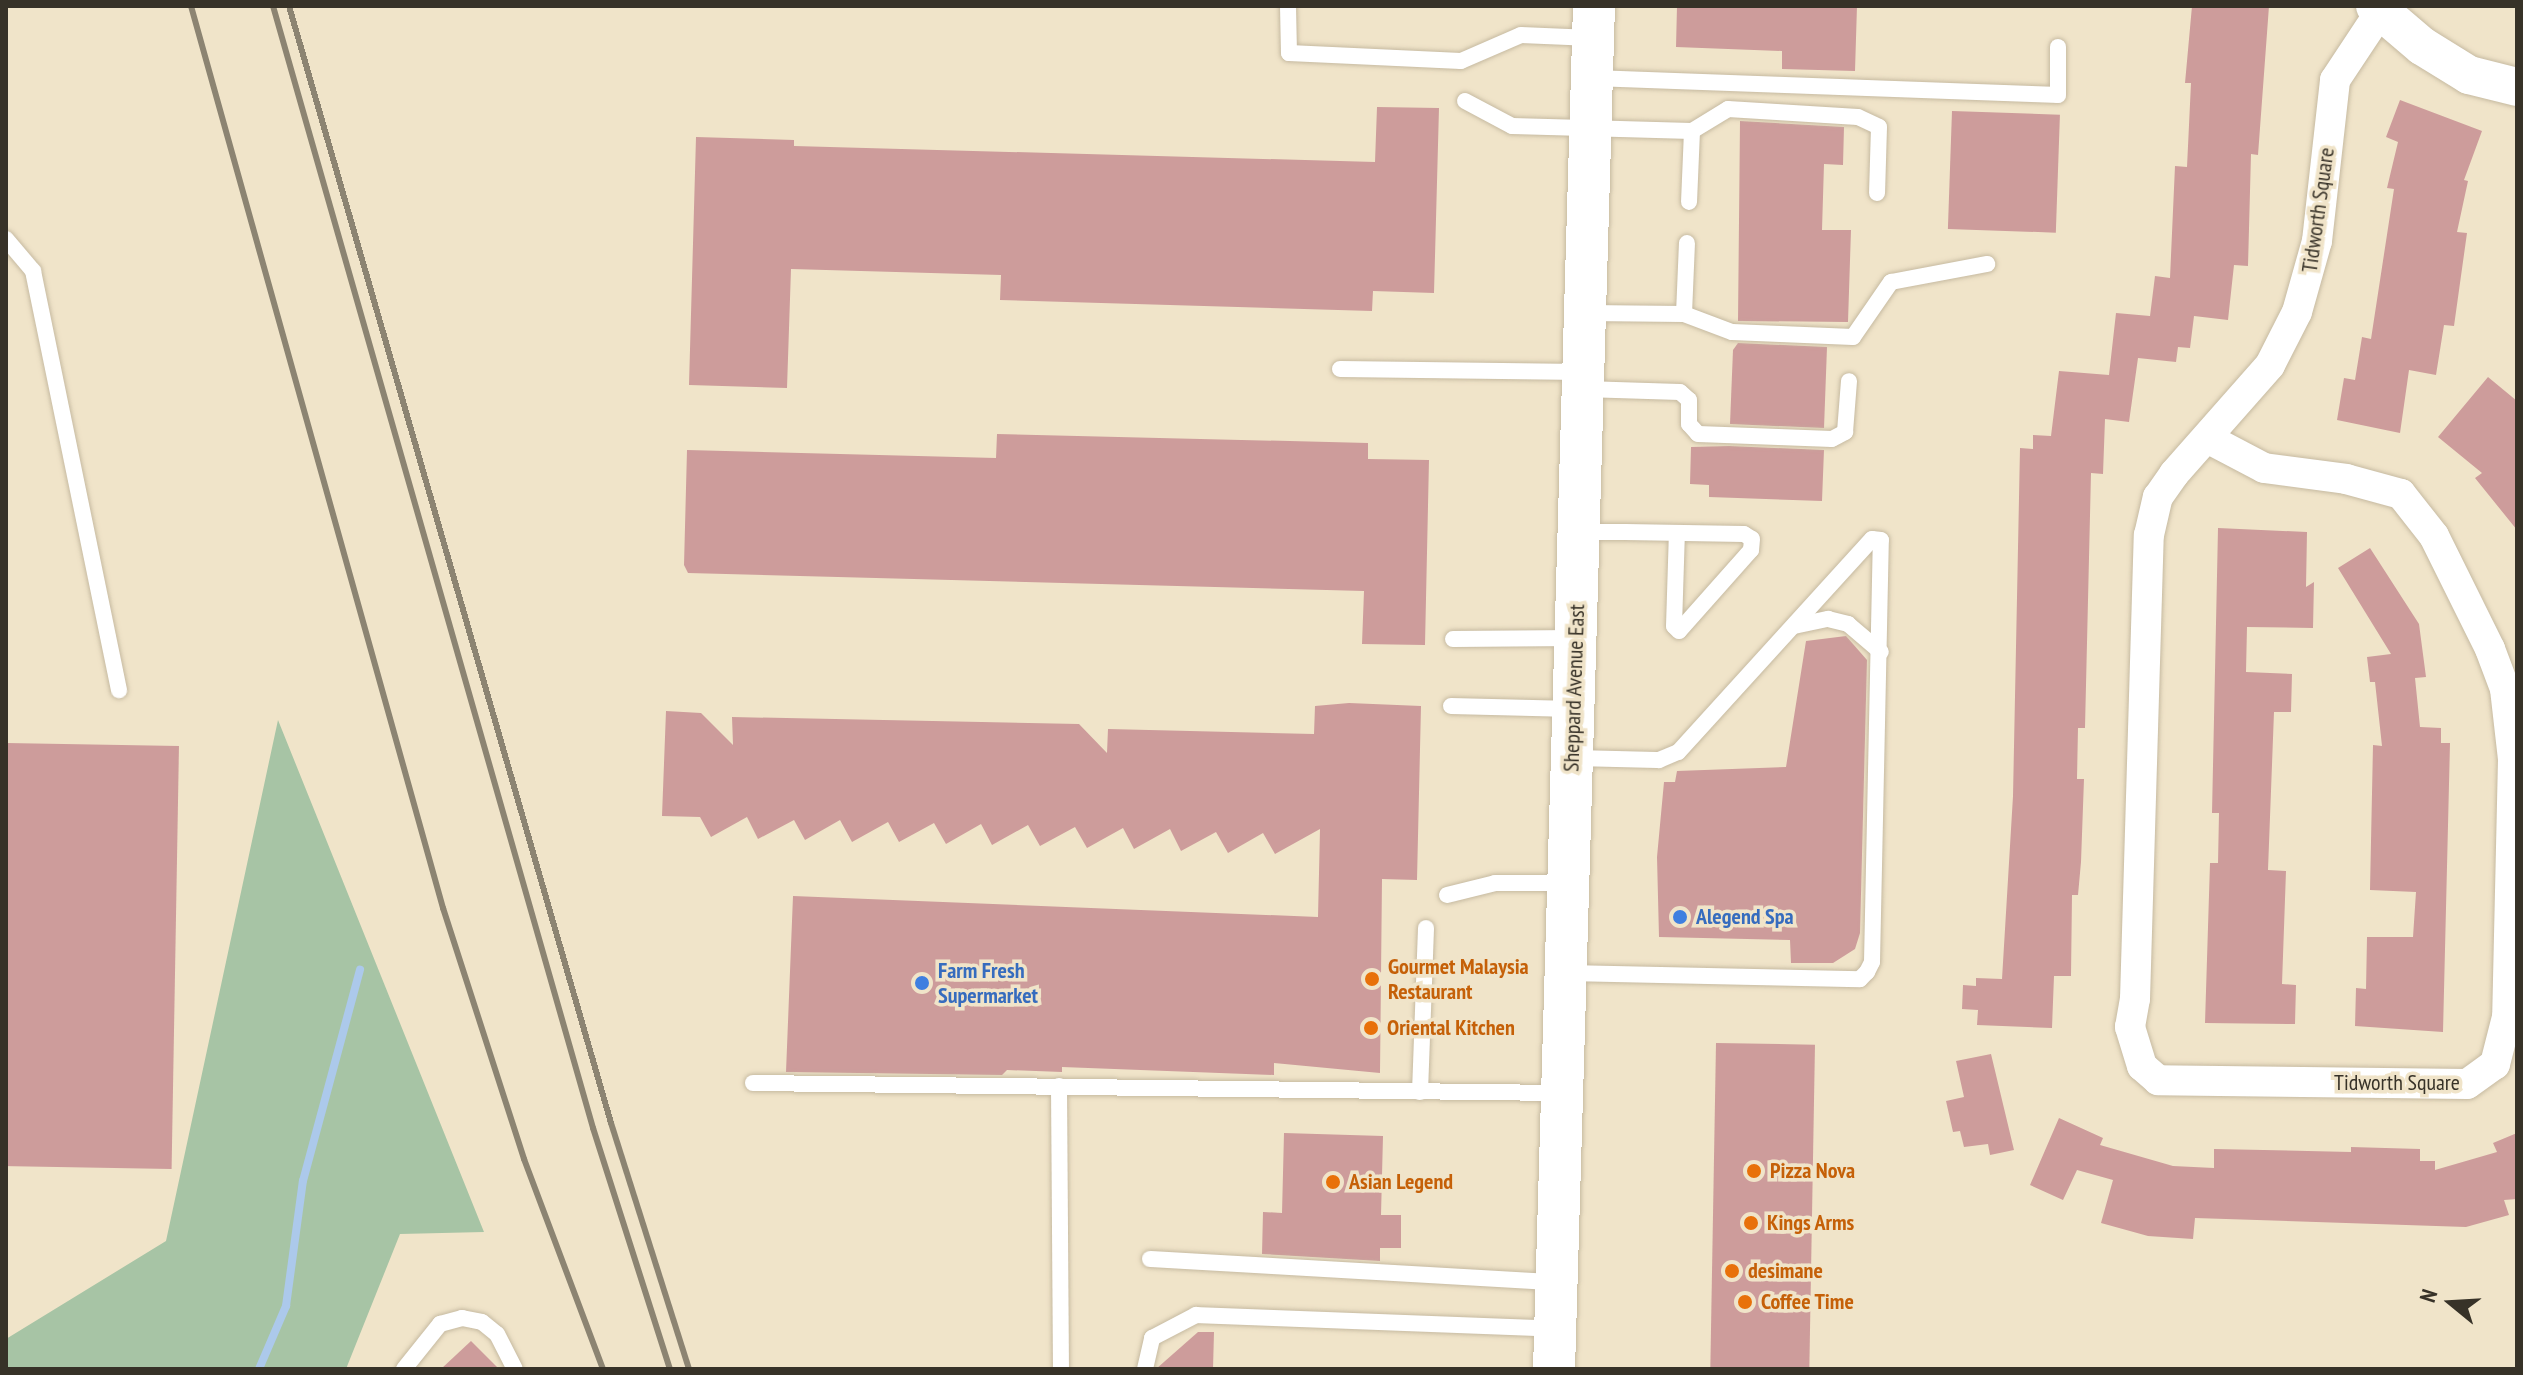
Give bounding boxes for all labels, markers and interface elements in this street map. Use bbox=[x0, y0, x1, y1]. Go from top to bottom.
street label: Tidworth Square bbox=[2296, 146, 2340, 274]
street label: Sheppard Avenue East bbox=[1558, 603, 1590, 773]
place label: Alegend Spa bbox=[1696, 904, 1794, 930]
marker: Alegend Spa bbox=[1671, 908, 1689, 926]
place label: Gourmet Malaysia Restaurant bbox=[1388, 953, 1529, 1004]
place label: Farm Fresh Supermarket bbox=[938, 957, 1038, 1008]
marker: Gourmet Malaysia Restaurant bbox=[1363, 970, 1381, 988]
marker: Farm Fresh Supermarket bbox=[913, 974, 931, 992]
place label: Oriental Kitchen bbox=[1387, 1015, 1515, 1041]
marker: Oriental Kitchen bbox=[1362, 1019, 1380, 1037]
street label: Tidworth Square bbox=[2334, 1070, 2460, 1096]
place label: Pizza Nova bbox=[1770, 1158, 1855, 1184]
marker: Pizza Nova bbox=[1745, 1162, 1763, 1180]
place label: Asian Legend bbox=[1349, 1169, 1453, 1195]
marker: Asian Legend bbox=[1324, 1173, 1342, 1191]
place label: Kings Arms bbox=[1767, 1210, 1855, 1236]
marker: Kings Arms bbox=[1742, 1214, 1760, 1232]
place label: desimane bbox=[1748, 1258, 1823, 1284]
marker: desimane bbox=[1723, 1262, 1741, 1280]
north arrow bbox=[2411, 1263, 2491, 1343]
text: N bbox=[2413, 1286, 2443, 1306]
place label: Coffee Time bbox=[1761, 1289, 1854, 1315]
marker: Coffee Time bbox=[1736, 1293, 1754, 1311]

